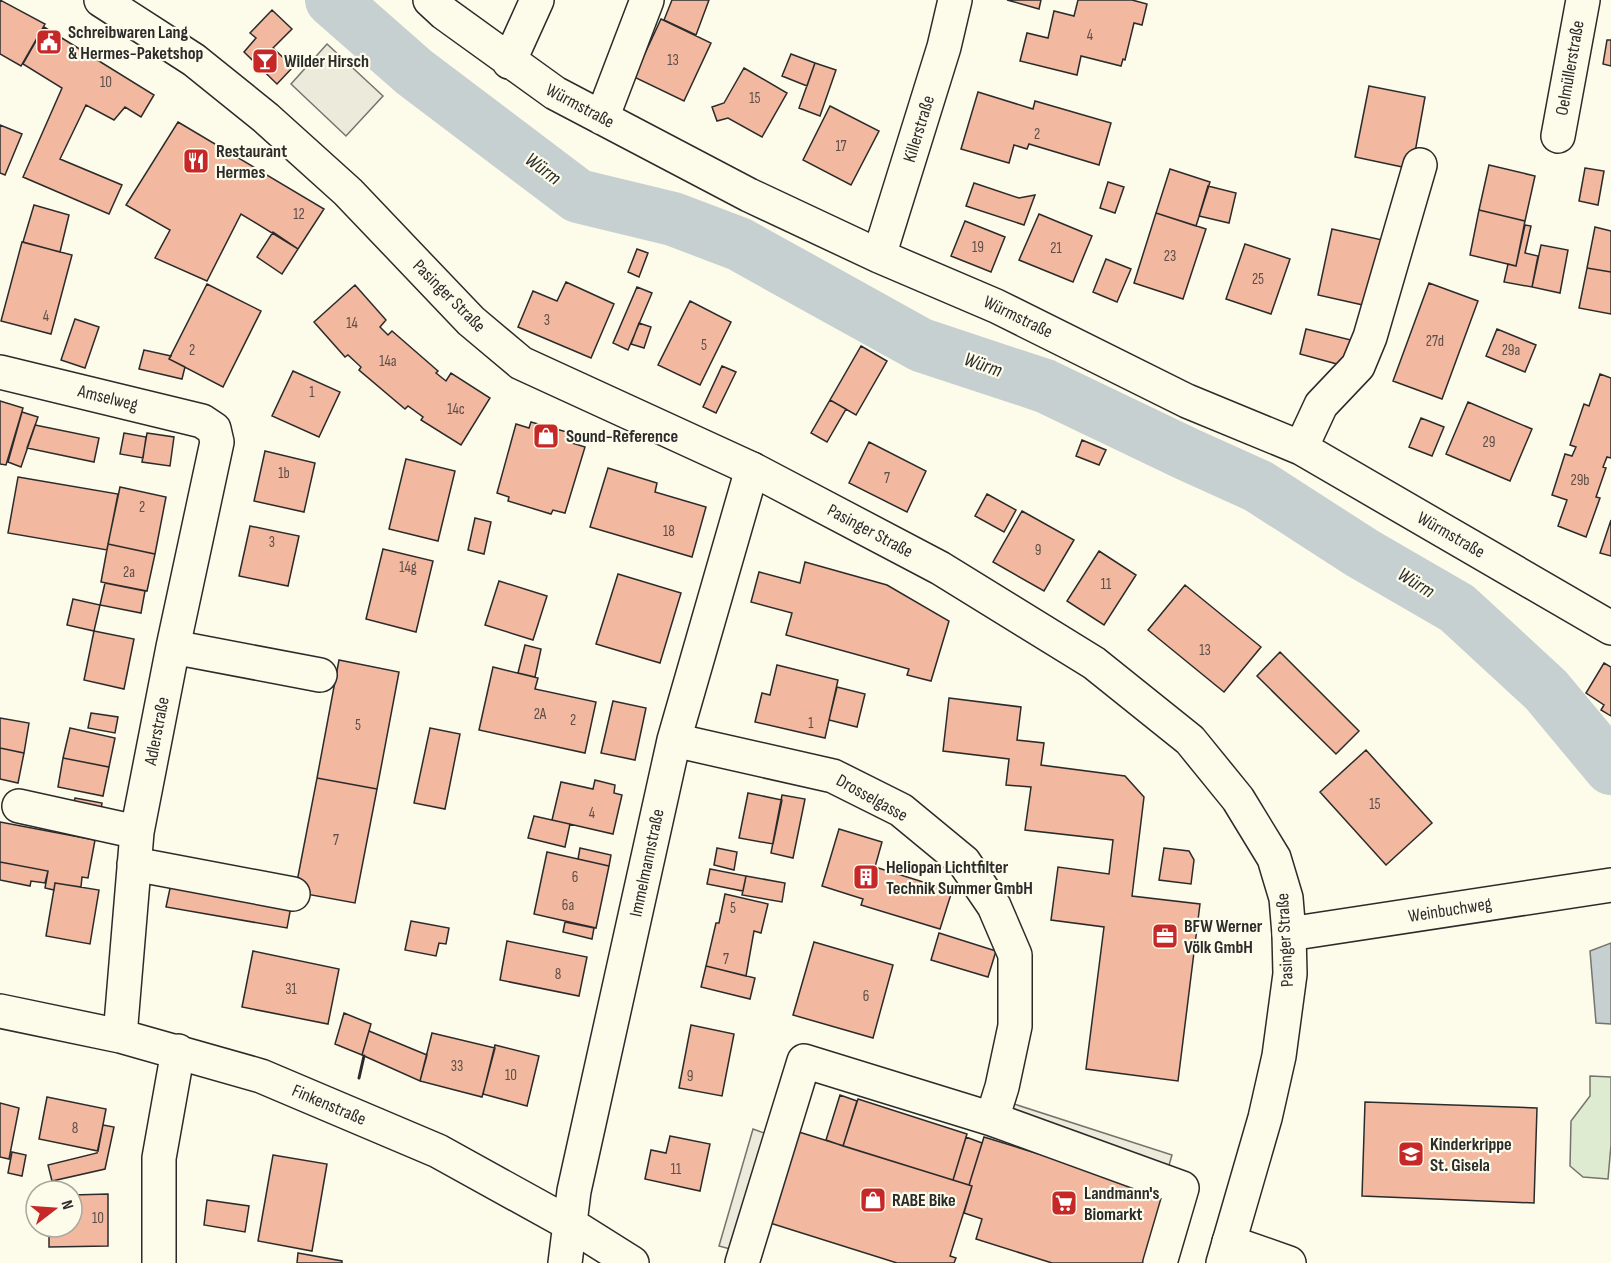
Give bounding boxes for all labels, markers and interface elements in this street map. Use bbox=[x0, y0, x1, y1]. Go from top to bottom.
street label: Oelmüllerstraße bbox=[1551, 19, 1589, 117]
place label: Schreibwaren Lang & Hermes-Paketshop bbox=[68, 22, 204, 64]
house number: 4 bbox=[1087, 26, 1093, 45]
public building icon: Schreibwaren Lang & Hermes-Paketshop bbox=[34, 27, 64, 57]
bar icon: Wilder Hirsch bbox=[250, 46, 280, 76]
place label: Wilder Hirsch bbox=[284, 51, 369, 72]
house number: 13 bbox=[667, 51, 679, 70]
house number: 10 bbox=[100, 73, 112, 92]
street label: Würmstraße bbox=[542, 79, 618, 133]
house number: 15 bbox=[749, 89, 761, 108]
street label: Killerstraße bbox=[899, 93, 939, 165]
house number: 2 bbox=[1034, 125, 1040, 144]
house number: 17 bbox=[835, 137, 847, 156]
place label: Restaurant Hermes bbox=[216, 141, 287, 183]
restaurant icon: Restaurant Hermes bbox=[181, 146, 211, 176]
water label: Würm bbox=[520, 148, 566, 191]
house number: 12 bbox=[293, 205, 305, 224]
house number: 19 bbox=[972, 238, 984, 257]
house number: 21 bbox=[1050, 239, 1062, 258]
house number: 23 bbox=[1164, 247, 1176, 266]
street label: Pasinger Straße bbox=[408, 255, 490, 337]
house number: 25 bbox=[1252, 270, 1264, 289]
street label: Würmstraße bbox=[980, 291, 1056, 343]
house number: 4 bbox=[43, 307, 49, 326]
house number: 3 bbox=[544, 311, 550, 330]
house number: 14 bbox=[346, 314, 358, 333]
house number: 27d bbox=[1426, 332, 1444, 351]
house number: 5 bbox=[701, 336, 707, 355]
house number: 2 bbox=[189, 341, 195, 360]
house number: 29a bbox=[1502, 341, 1521, 360]
water label: Würm bbox=[961, 347, 1006, 383]
house number: 14a bbox=[379, 352, 397, 371]
street label: Amselweg bbox=[75, 380, 140, 416]
house number: 1 bbox=[309, 383, 315, 402]
house number: 14c bbox=[447, 400, 465, 419]
shop icon: Sound-Reference bbox=[531, 421, 561, 451]
place label: Sound-Reference bbox=[566, 426, 678, 447]
house number: 29 bbox=[1483, 433, 1495, 452]
house number: 1b bbox=[278, 464, 290, 483]
house number: 7 bbox=[884, 469, 890, 488]
house number: 29b bbox=[1570, 471, 1590, 490]
house number: 2 bbox=[139, 498, 145, 517]
street label: Pasinger Straße bbox=[824, 500, 916, 562]
street label: Würmstraße bbox=[1414, 507, 1488, 563]
house number: 18 bbox=[663, 522, 675, 541]
house number: 3 bbox=[269, 533, 275, 552]
house number: 9 bbox=[1035, 541, 1041, 560]
house number: 14g bbox=[399, 558, 417, 577]
house number: 2a bbox=[123, 563, 135, 582]
water label: Würm bbox=[1393, 563, 1439, 604]
house number: 11 bbox=[1101, 575, 1112, 594]
house number: 13 bbox=[1199, 641, 1211, 660]
street label: Adlerstraße bbox=[140, 695, 174, 768]
house number: 2A bbox=[534, 705, 547, 724]
house number: 2 bbox=[570, 711, 576, 730]
house number: 1 bbox=[808, 714, 814, 733]
house number: 5 bbox=[355, 716, 361, 735]
street label: Drosselgasse bbox=[833, 770, 911, 826]
house number: 15 bbox=[1369, 795, 1381, 814]
house number: 4 bbox=[589, 804, 595, 823]
street label: Immelmannstraße bbox=[625, 807, 669, 919]
house number: 7 bbox=[333, 831, 339, 850]
place label: Heliopan Lichtfilter Technik Summer GmbH bbox=[886, 857, 1033, 899]
building icon: Heliopan Lichtfilter Technik Summer GmbH bbox=[851, 862, 881, 892]
house number: 6 bbox=[572, 868, 578, 887]
street label: Pasinger Straße bbox=[1272, 893, 1298, 987]
street label: Weinbuchweg bbox=[1407, 893, 1493, 927]
house number: 6a bbox=[562, 896, 574, 915]
house number: 5 bbox=[730, 899, 736, 918]
place label: BFW Werner Völk GmbH bbox=[1184, 916, 1263, 958]
office icon: BFW Werner Völk GmbH bbox=[1150, 921, 1180, 951]
house number: 7 bbox=[723, 950, 729, 969]
house number: 8 bbox=[555, 965, 561, 984]
house number: 31 bbox=[285, 980, 298, 999]
house number: 6 bbox=[863, 987, 869, 1006]
house number: 33 bbox=[451, 1057, 463, 1076]
house number: 10 bbox=[505, 1066, 517, 1085]
house number: 9 bbox=[687, 1067, 693, 1086]
street label: Finkenstraße bbox=[289, 1080, 369, 1130]
house number: 8 bbox=[72, 1119, 78, 1138]
place label: Kinderkrippe St. Gisela bbox=[1430, 1134, 1512, 1176]
school or university icon: Kinderkrippe St. Gisela bbox=[1396, 1139, 1426, 1169]
house number: 11 bbox=[671, 1160, 682, 1179]
north arrow bbox=[24, 1179, 84, 1239]
place label: Landmann's Biomarkt bbox=[1084, 1183, 1160, 1225]
shop icon: RABE Bike bbox=[858, 1185, 888, 1215]
supermarket icon: Landmann's Biomarkt bbox=[1049, 1188, 1079, 1218]
place label: RABE Bike bbox=[892, 1190, 956, 1211]
text: N bbox=[57, 1198, 77, 1212]
house number: 10 bbox=[92, 1209, 104, 1228]

